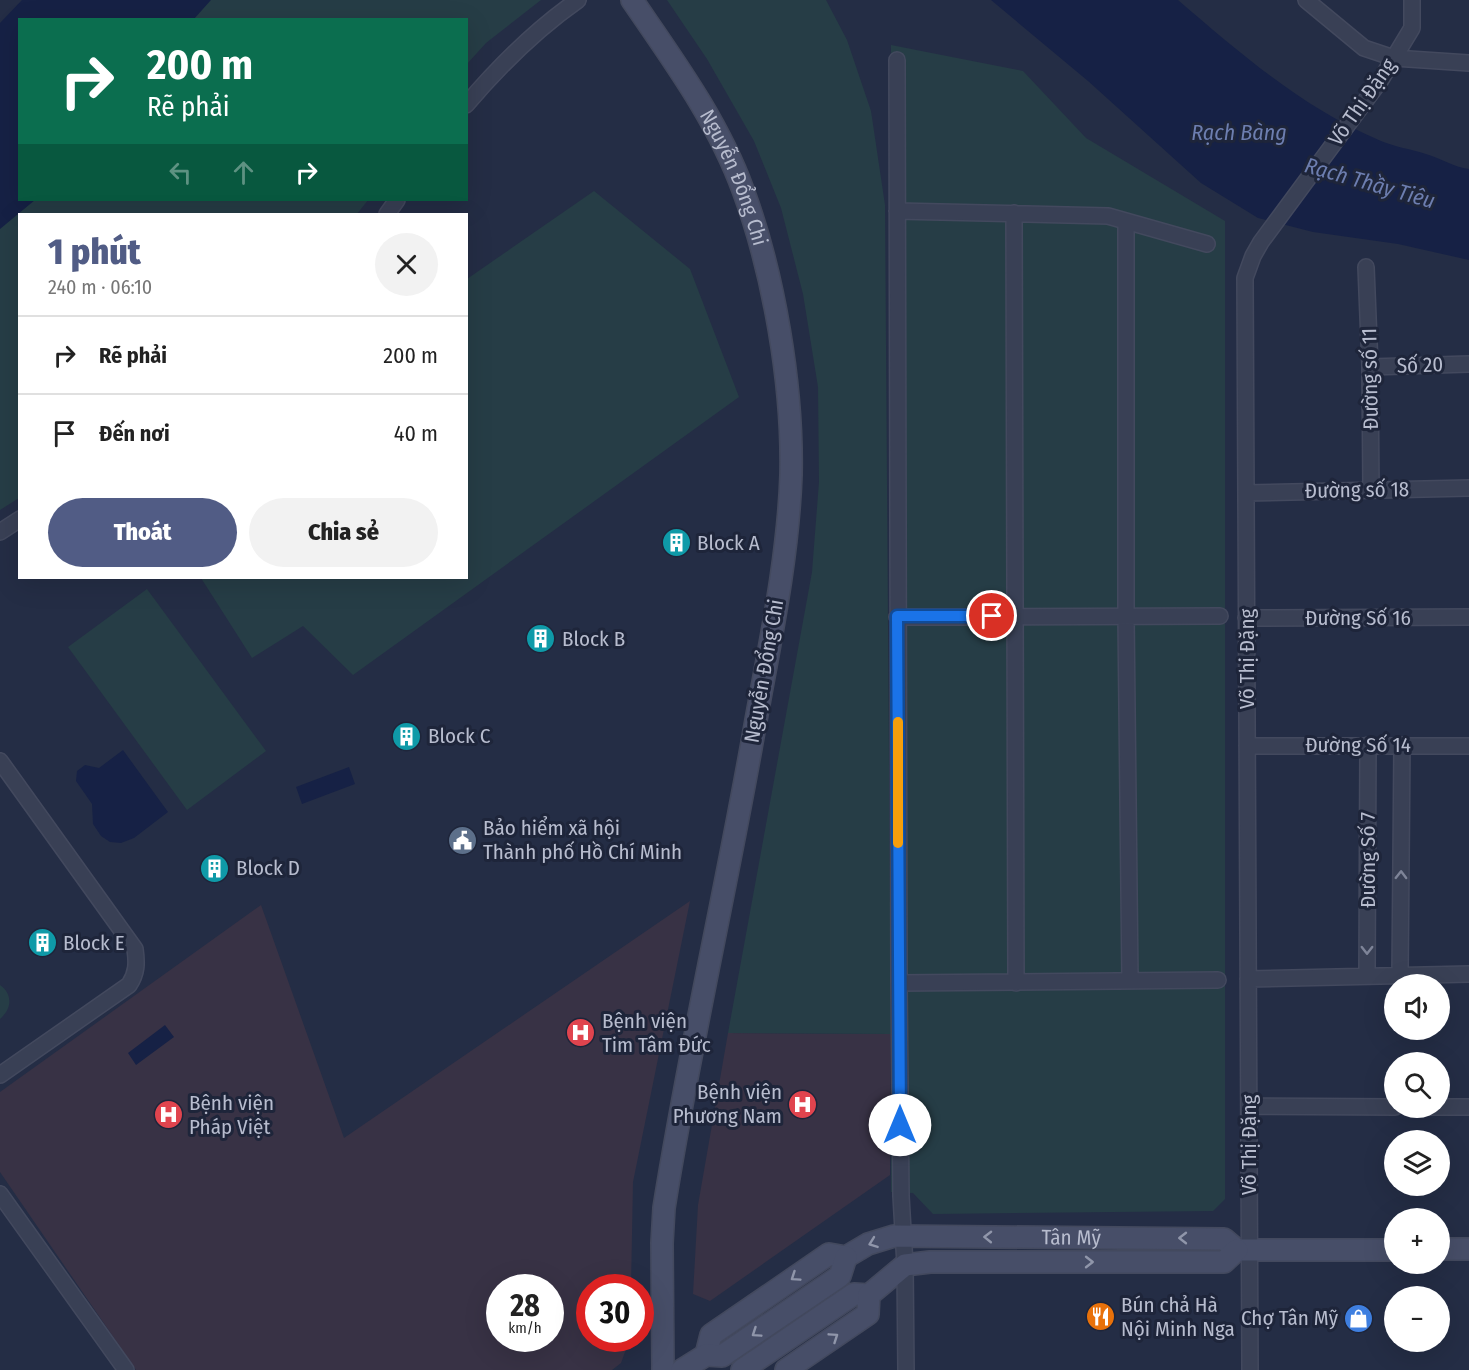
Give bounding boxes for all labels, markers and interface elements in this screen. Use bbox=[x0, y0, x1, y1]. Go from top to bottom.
text: 200 m bbox=[147, 40, 253, 90]
icon: right bbox=[48, 42, 126, 120]
street label: Võ Thị Đặng bbox=[1322, 53, 1402, 151]
text: Rẽ phải bbox=[147, 91, 230, 123]
street label: Nguyễn Đổng Chi bbox=[694, 105, 773, 249]
water label: Rạch Bàng bbox=[1191, 119, 1287, 146]
water label: Rạch Thầy Tiêu bbox=[1302, 152, 1438, 214]
icon: left bbox=[164, 156, 197, 189]
icon: ahead bbox=[227, 156, 260, 189]
icon: right bbox=[290, 156, 323, 189]
text: 1 phút bbox=[48, 230, 141, 274]
button: close bbox=[375, 233, 438, 296]
text: 240 m · 06:10 bbox=[48, 275, 152, 299]
street label: Đường số 11 bbox=[1356, 328, 1384, 430]
icon: right bbox=[48, 339, 81, 372]
text: Rẽ phải bbox=[99, 342, 167, 369]
text: 200 m bbox=[383, 342, 438, 369]
street label: Số 20 bbox=[1396, 351, 1444, 379]
icon: arrive bbox=[48, 417, 81, 450]
text: Đến nơi bbox=[99, 420, 170, 447]
text: 40 m bbox=[394, 420, 438, 447]
street label: Đường số 18 bbox=[1305, 476, 1409, 504]
button: Thoát bbox=[48, 498, 237, 567]
button: Chia sẻ bbox=[249, 498, 438, 567]
building icon: Block A bbox=[660, 527, 692, 559]
place label: Block A bbox=[697, 530, 760, 556]
pin bbox=[966, 590, 1017, 641]
street label: Nguyễn Đổng Chi bbox=[739, 597, 789, 745]
icon: arrive bbox=[975, 599, 1008, 632]
street label: Đường Số 16 bbox=[1305, 605, 1411, 631]
street label: Võ Thị Đặng bbox=[1234, 609, 1260, 709]
building icon: Block B bbox=[525, 623, 557, 655]
place label: Block B bbox=[562, 626, 625, 652]
building icon: Block C bbox=[391, 720, 423, 752]
place label: Block C bbox=[428, 723, 491, 749]
street label: Đường Số 14 bbox=[1305, 732, 1411, 758]
street label: Đường Số 7 bbox=[1355, 812, 1381, 908]
place label: Bảo hiểm xã hội Thành phố Hồ Chí Minh bbox=[483, 815, 682, 865]
public building icon: Bảo hiểm xã hội Thành phố Hồ Chí Minh bbox=[446, 824, 478, 856]
building icon: Block D bbox=[199, 852, 231, 884]
place label: Block D bbox=[236, 855, 300, 881]
one-way arrow bbox=[1395, 871, 1407, 880]
building icon: Block E bbox=[26, 927, 58, 959]
place label: Block E bbox=[63, 930, 125, 956]
one-way arrow bbox=[1361, 946, 1373, 955]
map controls bbox=[1384, 974, 1450, 1352]
button: sound bbox=[1384, 974, 1450, 1040]
place label: Bệnh viện Tim Tâm Đức bbox=[602, 1008, 711, 1058]
hospital icon: Bệnh viện Tim Tâm Đức bbox=[565, 1017, 597, 1049]
button: search bbox=[1384, 1052, 1450, 1118]
place label: Bệnh viện Phương Nam bbox=[673, 1079, 782, 1129]
hospital icon: Bệnh viện Phương Nam bbox=[787, 1088, 819, 1120]
place label: Bệnh viện Pháp Việt bbox=[189, 1090, 274, 1140]
position arrow bbox=[868, 1093, 932, 1157]
street label: Võ Thị Đặng bbox=[1236, 1095, 1262, 1195]
hospital icon: Bệnh viện Pháp Việt bbox=[152, 1099, 184, 1131]
button: layers bbox=[1384, 1130, 1450, 1196]
button: + bbox=[1384, 1208, 1450, 1274]
street label: Tân Mỹ bbox=[1041, 1224, 1102, 1251]
one-way arrow bbox=[983, 1230, 992, 1243]
one-way arrow bbox=[1178, 1232, 1187, 1244]
one-way arrow bbox=[868, 1235, 879, 1248]
one-way arrow bbox=[1084, 1256, 1093, 1268]
one-way arrow bbox=[791, 1270, 801, 1282]
speed limit sign: 30 bbox=[576, 1274, 654, 1352]
button: − bbox=[1384, 1286, 1450, 1352]
text: 28 bbox=[510, 1288, 540, 1324]
place label: Bún chả Hà Nội Minh Nga bbox=[1121, 1292, 1235, 1342]
restaurant icon: Bún chả Hà Nội Minh Nga bbox=[1084, 1301, 1116, 1333]
shop icon: Chợ Tân Mỹ bbox=[1343, 1302, 1375, 1334]
place label: Chợ Tân Mỹ bbox=[1241, 1305, 1339, 1331]
text: km/h bbox=[508, 1319, 542, 1337]
one-way arrow bbox=[751, 1326, 762, 1337]
one-way arrow bbox=[828, 1333, 839, 1344]

